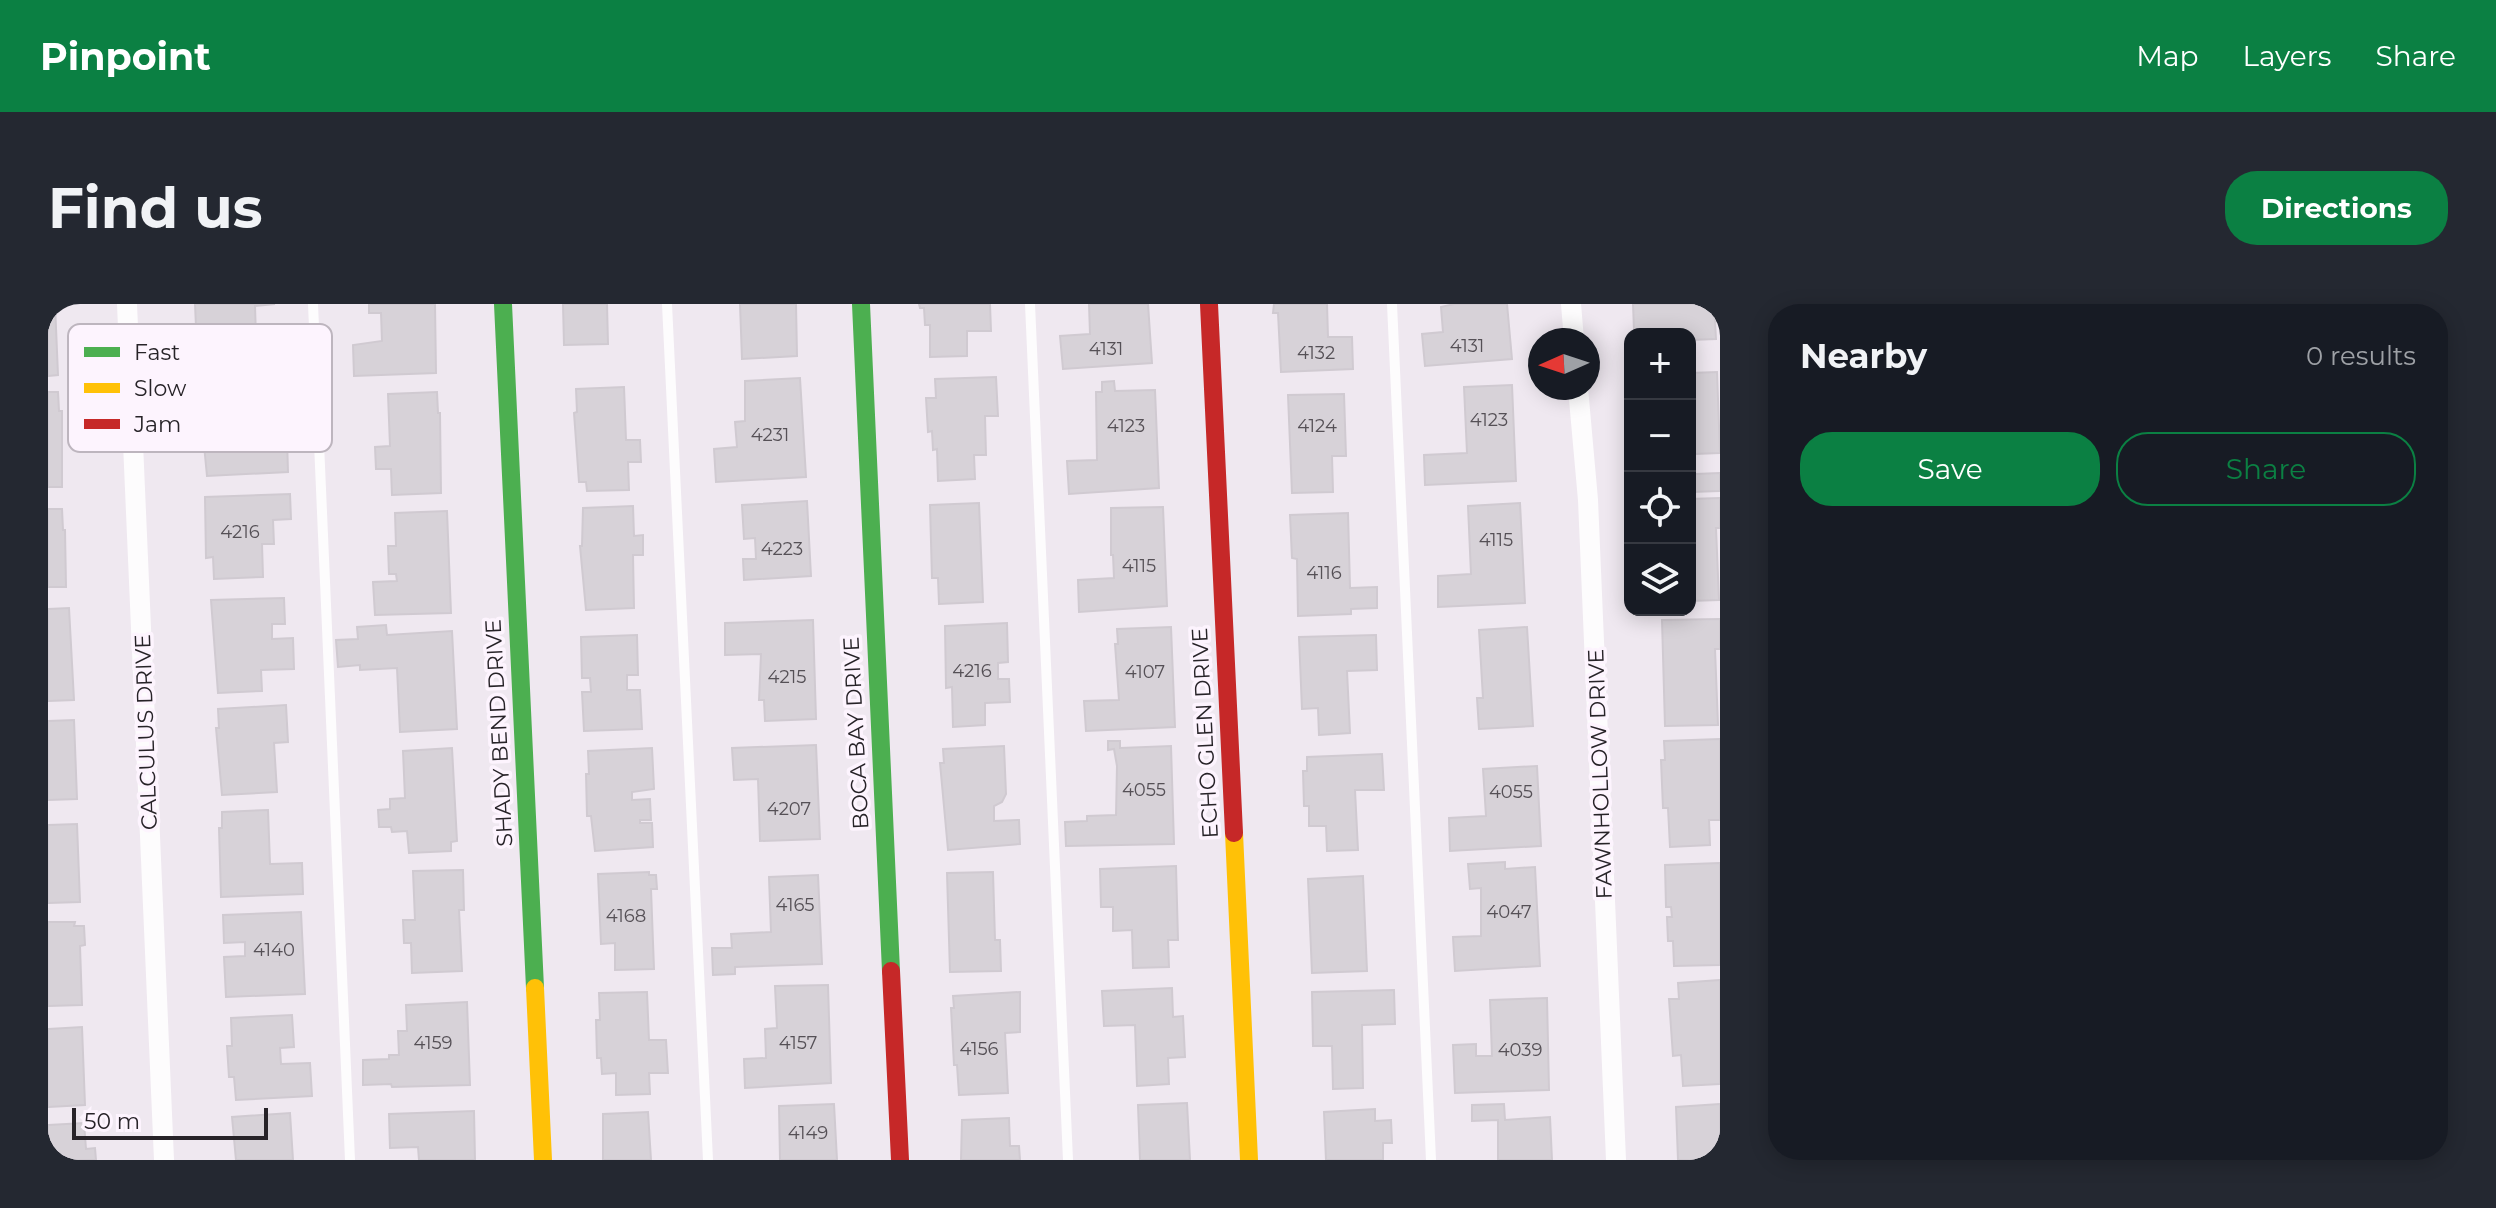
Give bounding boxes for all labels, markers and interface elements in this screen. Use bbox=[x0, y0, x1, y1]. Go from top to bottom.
text: Pinpoint bbox=[40, 33, 211, 80]
text: Map bbox=[2136, 39, 2199, 73]
text: Layers bbox=[2243, 39, 2332, 73]
text: Share bbox=[2376, 39, 2456, 73]
button: Directions bbox=[2225, 171, 2448, 245]
text: Find us bbox=[48, 174, 262, 242]
legend bbox=[68, 324, 332, 452]
north arrow bbox=[1528, 328, 1600, 400]
map controls bbox=[1624, 328, 1696, 616]
button: + bbox=[1624, 328, 1696, 400]
house number: 4131 bbox=[1450, 335, 1484, 357]
text: Nearby bbox=[1800, 335, 1927, 377]
house number: 4131 bbox=[1089, 338, 1123, 360]
text: Fast bbox=[134, 339, 180, 366]
text: 0 results bbox=[2306, 340, 2416, 372]
house number: 4132 bbox=[1297, 342, 1335, 364]
text: Slow bbox=[134, 375, 187, 402]
button: − bbox=[1624, 400, 1696, 472]
house number: 4123 bbox=[1470, 409, 1508, 431]
text: Jam bbox=[133, 411, 181, 438]
house number: 4123 bbox=[1107, 415, 1145, 437]
house number: 4124 bbox=[1297, 415, 1337, 437]
house number: 4231 bbox=[751, 424, 789, 446]
button: Save bbox=[1800, 432, 2100, 506]
button: Share bbox=[2116, 432, 2416, 506]
button: locate bbox=[1624, 472, 1696, 544]
house number: 4216 bbox=[220, 521, 260, 543]
house number: 4115 bbox=[1479, 529, 1513, 551]
house number: 4223 bbox=[761, 538, 803, 560]
button: layers bbox=[1624, 544, 1696, 616]
house number: 4115 bbox=[1122, 555, 1156, 577]
house number: 4116 bbox=[1306, 562, 1342, 584]
street label: SHADY BEND DRIVE bbox=[480, 619, 518, 847]
street label: ECHO GLEN DRIVE bbox=[1186, 627, 1224, 839]
street label: CALCULUS DRIVE bbox=[129, 633, 163, 831]
street label: BOCA BAY DRIVE bbox=[837, 636, 875, 830]
street label: FAWNHOLLOW DRIVE bbox=[1582, 648, 1618, 900]
house number: 4216 bbox=[952, 660, 992, 682]
house number: 4107 bbox=[1125, 661, 1165, 683]
house number: 4215 bbox=[768, 666, 806, 688]
house number: 4055 bbox=[1122, 779, 1166, 801]
house number: 4055 bbox=[1489, 781, 1533, 803]
house number: 4207 bbox=[767, 798, 811, 820]
house number: 4165 bbox=[775, 894, 815, 916]
house number: 4047 bbox=[1486, 901, 1532, 923]
house number: 4168 bbox=[606, 905, 646, 927]
house number: 4140 bbox=[253, 939, 295, 961]
house number: 4159 bbox=[413, 1032, 453, 1054]
house number: 4157 bbox=[779, 1032, 817, 1054]
house number: 4156 bbox=[959, 1038, 999, 1060]
house number: 4039 bbox=[1498, 1039, 1542, 1061]
scale bar bbox=[72, 1104, 268, 1140]
text: 50 m bbox=[84, 1108, 140, 1135]
house number: 4149 bbox=[788, 1122, 828, 1144]

